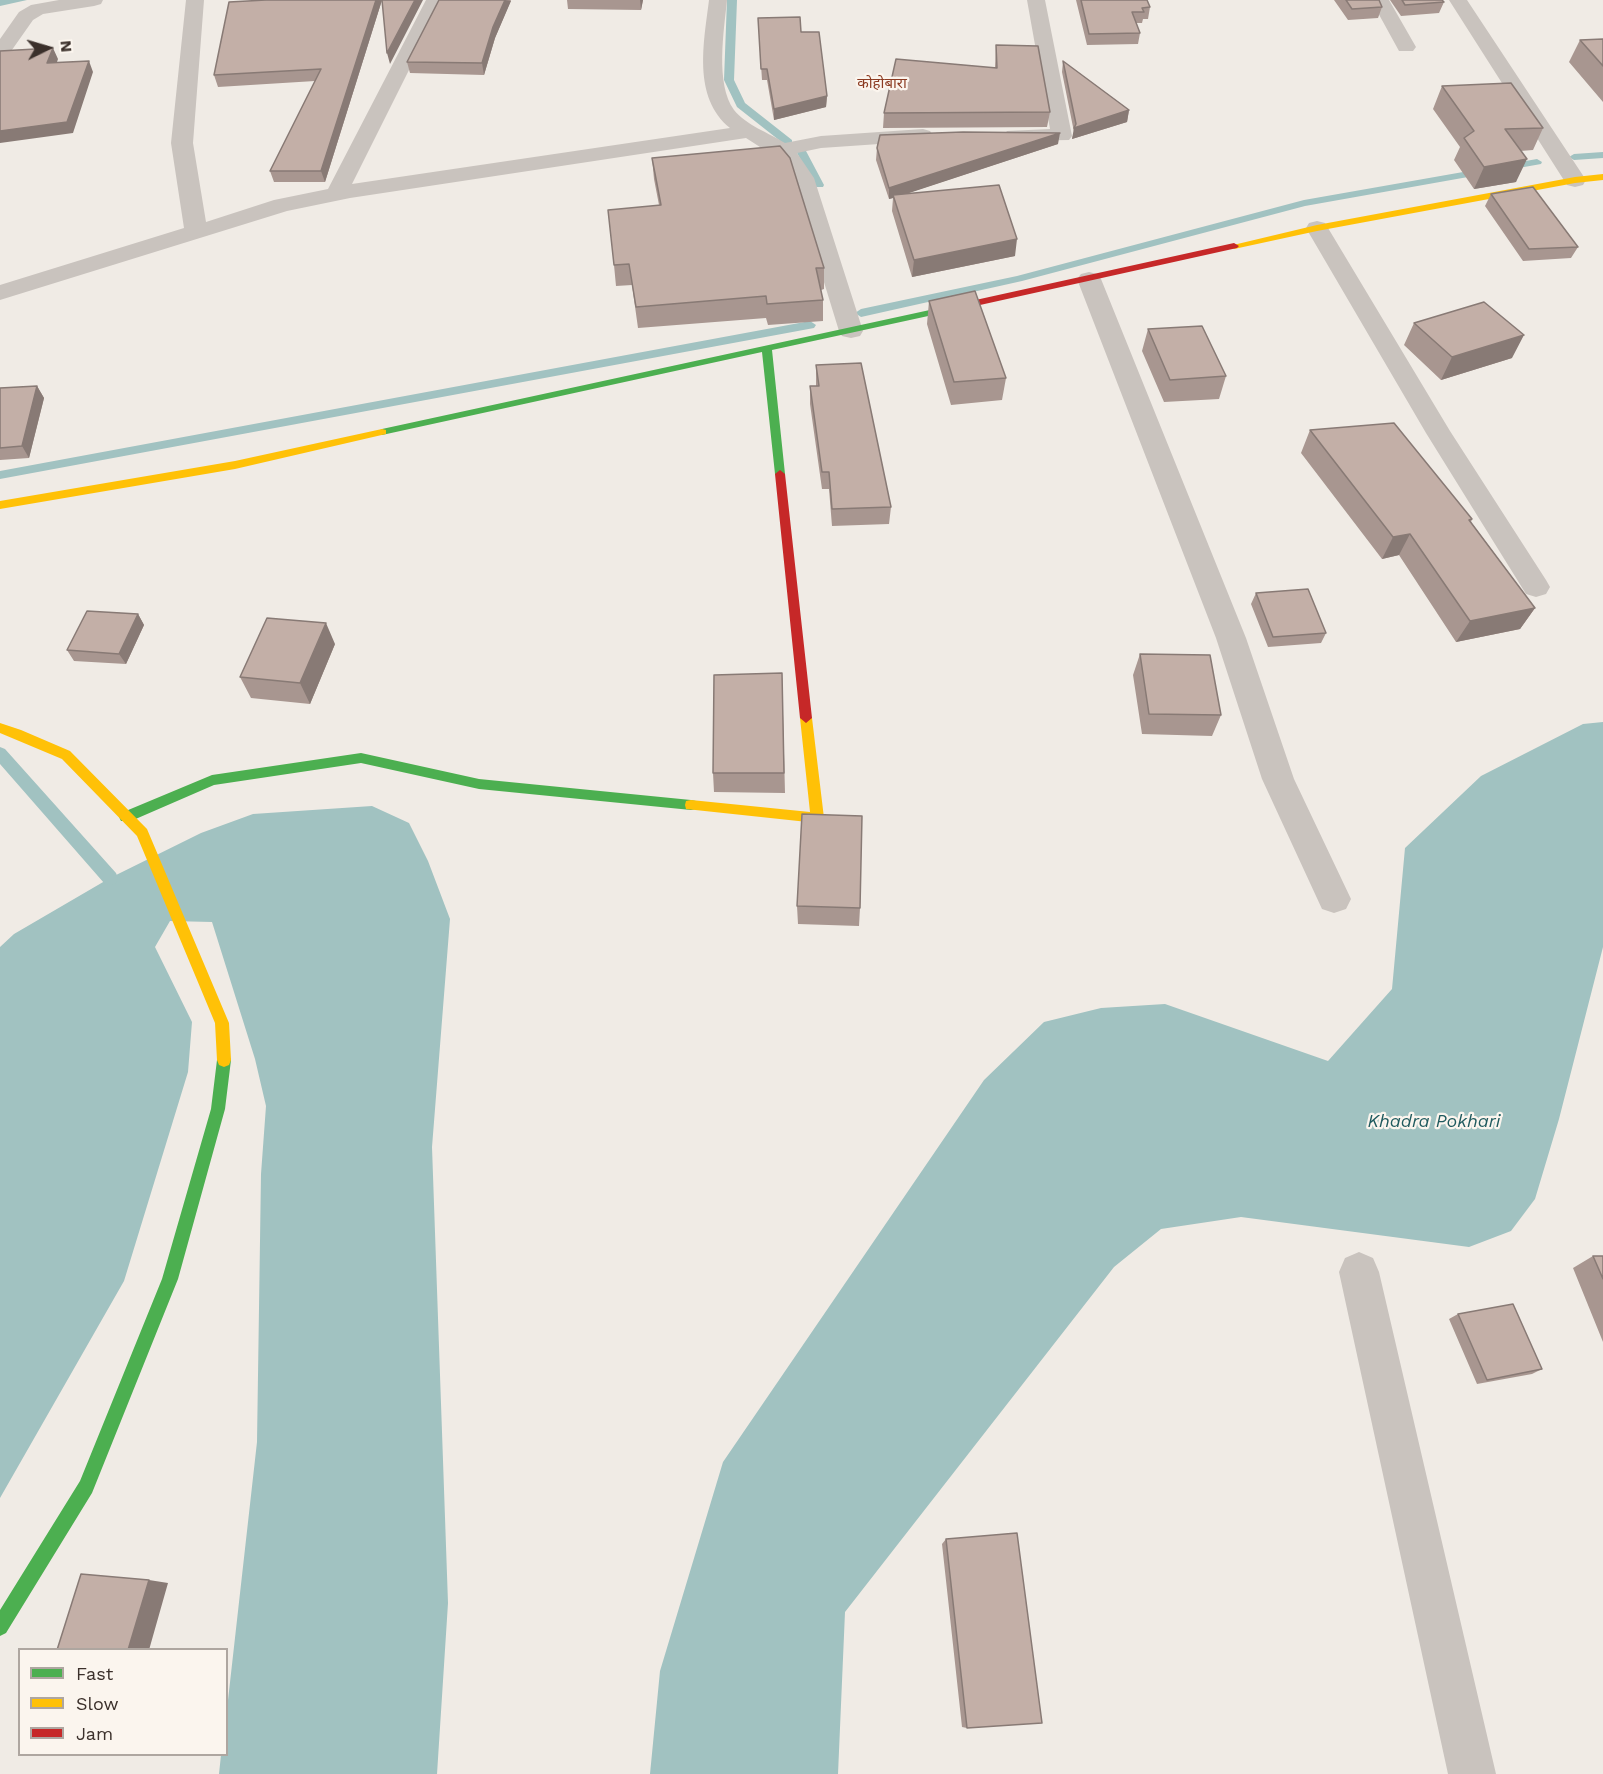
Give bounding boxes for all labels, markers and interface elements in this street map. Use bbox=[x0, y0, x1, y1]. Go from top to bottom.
north arrow bbox=[18, 18, 78, 78]
text: N bbox=[56, 40, 76, 53]
district label: कोहोबारा bbox=[857, 75, 907, 93]
water label: Khadra Pokhari bbox=[1368, 1111, 1500, 1133]
legend bbox=[18, 1648, 228, 1756]
text: Fast bbox=[76, 1663, 113, 1684]
text: Slow bbox=[76, 1693, 119, 1714]
text: Jam bbox=[76, 1723, 113, 1744]

